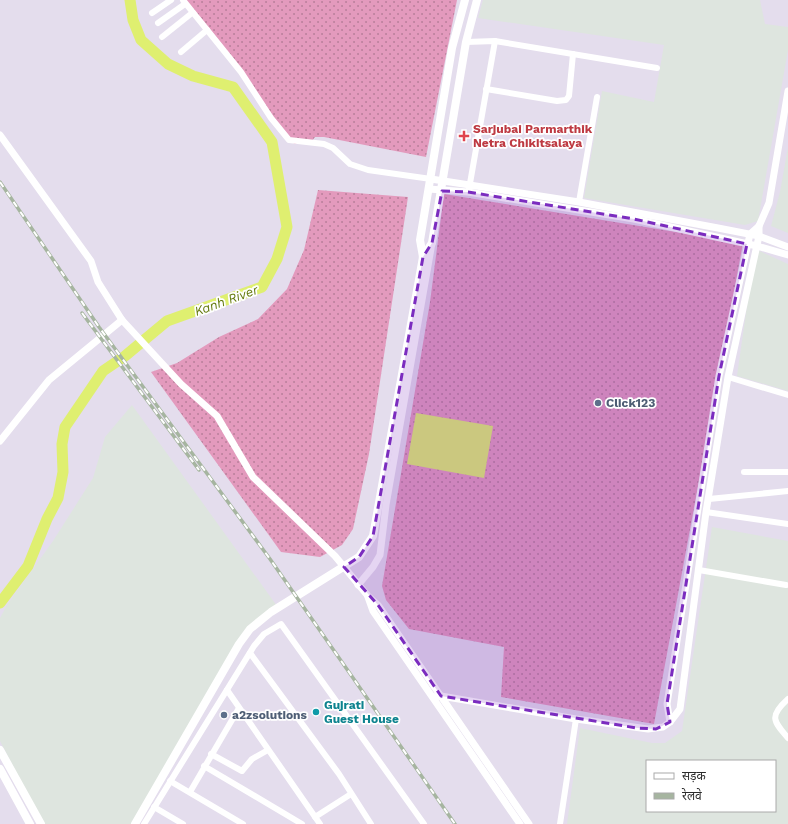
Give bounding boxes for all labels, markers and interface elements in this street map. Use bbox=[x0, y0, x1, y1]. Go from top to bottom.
place label: Sarjubai Parmarthik Netra Chikitsalaya bbox=[473, 122, 593, 150]
marker: Sarjubai Parmarthik Netra Chikitsalaya bbox=[458, 130, 470, 142]
water label: Kanh River bbox=[192, 282, 261, 319]
place label: Click123 bbox=[606, 396, 655, 410]
marker: Click123 bbox=[593, 398, 603, 408]
place label: Gujrati Guest House bbox=[324, 698, 399, 726]
marker: Gujrati Guest House bbox=[311, 707, 321, 717]
place label: a2zsolutions bbox=[232, 708, 308, 722]
marker: a2zsolutions bbox=[219, 710, 229, 720]
legend bbox=[646, 760, 776, 812]
text: सड़क bbox=[682, 769, 707, 783]
text: रेलवे bbox=[682, 788, 702, 803]

